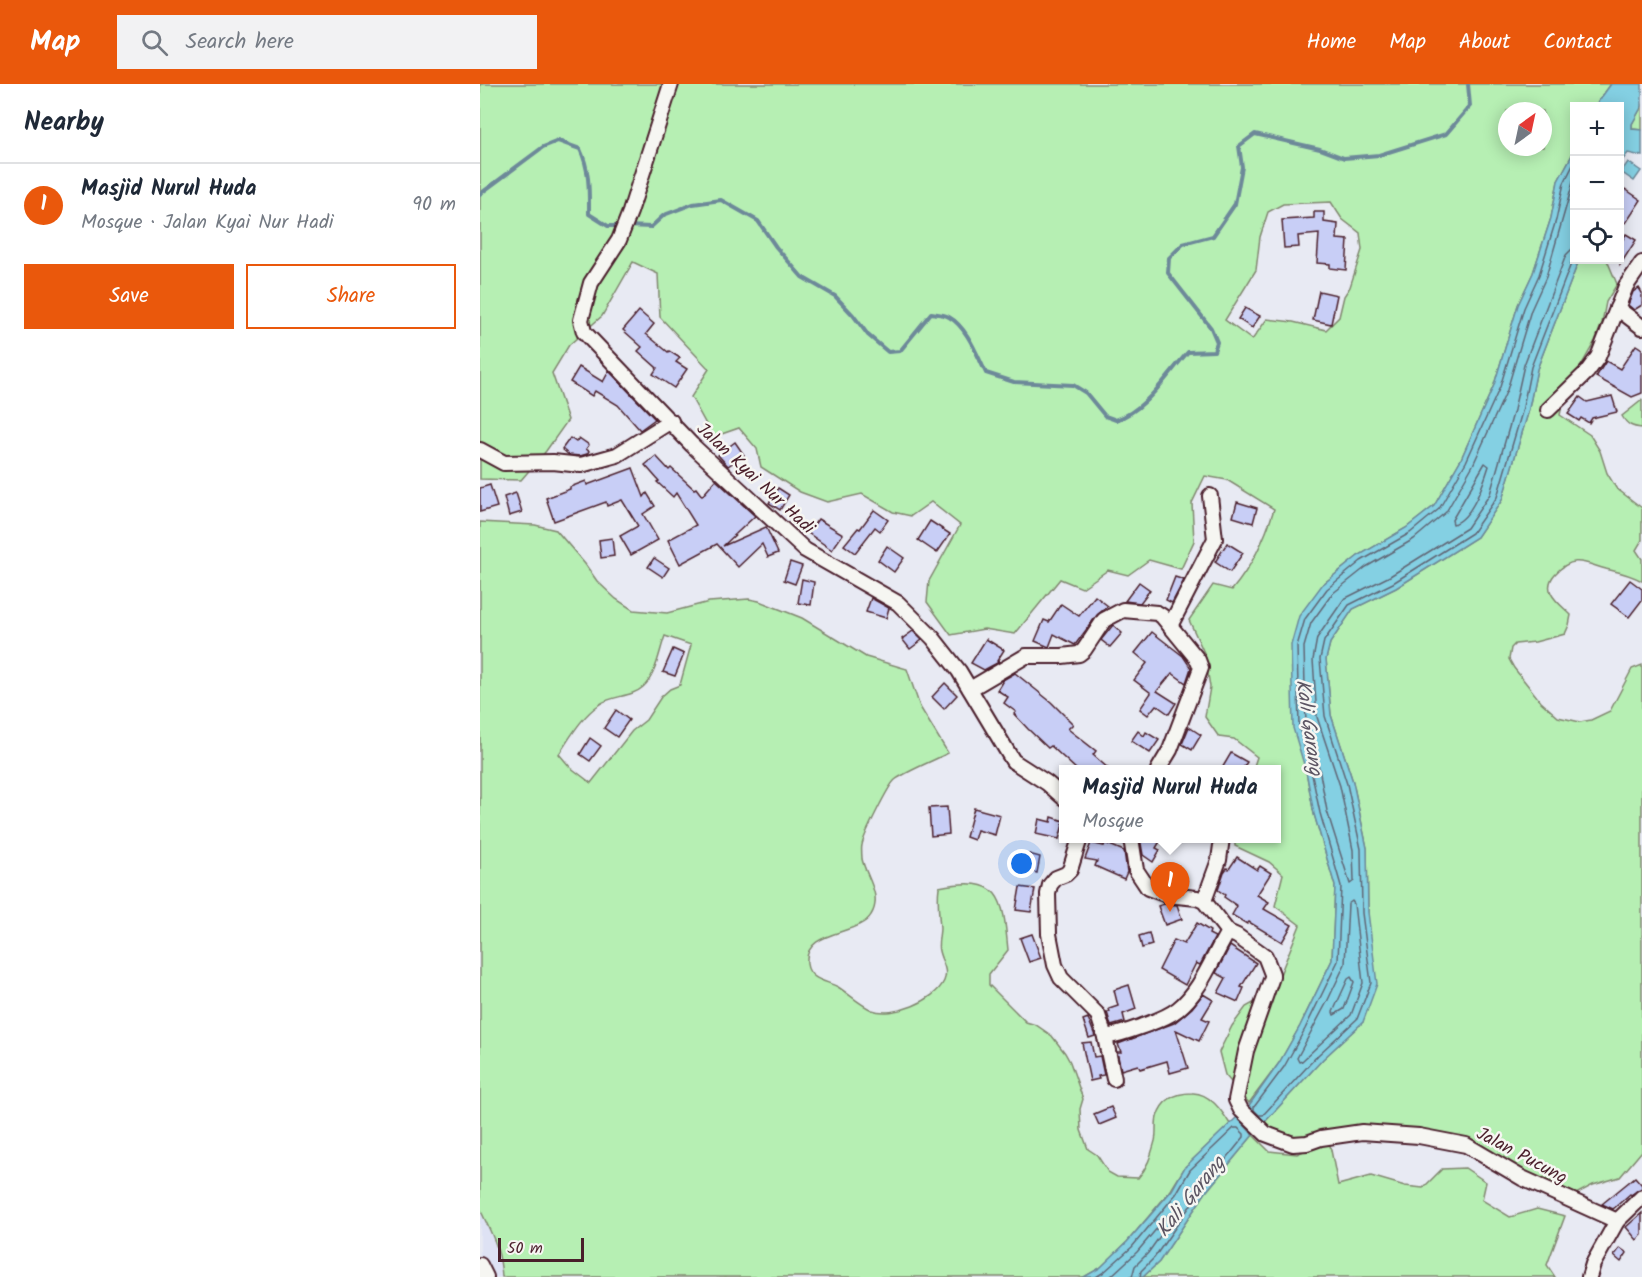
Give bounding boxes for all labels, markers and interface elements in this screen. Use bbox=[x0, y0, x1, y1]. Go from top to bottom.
search box bbox=[117, 15, 537, 69]
text: Map bbox=[30, 20, 81, 65]
text: Search here bbox=[186, 25, 294, 60]
icon: search bbox=[138, 26, 171, 59]
text: Home bbox=[1307, 26, 1356, 59]
text: Map bbox=[1389, 26, 1426, 59]
text: About bbox=[1459, 26, 1510, 59]
text: Contact bbox=[1543, 26, 1612, 59]
text: Nearby bbox=[24, 102, 104, 144]
north arrow bbox=[1498, 102, 1552, 156]
map controls bbox=[1570, 102, 1624, 264]
button: + bbox=[1570, 102, 1624, 156]
button: − bbox=[1570, 156, 1624, 210]
text: Masjid Nurul Huda bbox=[81, 172, 257, 207]
text: 1 bbox=[40, 189, 47, 221]
text: 90 m bbox=[412, 189, 456, 221]
text: Mosque · Jalan Kyai Nur Hadi bbox=[81, 207, 334, 239]
button: locate bbox=[1570, 210, 1624, 264]
button: Save bbox=[24, 264, 234, 329]
button: Share bbox=[246, 264, 456, 329]
street label: Jalan Kyai Nur Hadi bbox=[689, 416, 821, 542]
water label: Kali Garang bbox=[1285, 677, 1331, 779]
popup bbox=[1059, 765, 1281, 843]
text: Masjid Nurul Huda bbox=[1082, 771, 1258, 806]
text: Mosque bbox=[1082, 806, 1144, 838]
your location bbox=[1007, 849, 1036, 878]
pin: 1 bbox=[1150, 862, 1190, 912]
street label: Jalan Pucung bbox=[1470, 1120, 1572, 1193]
water label: Kali Garang bbox=[1149, 1148, 1235, 1245]
scale bar bbox=[498, 1235, 584, 1262]
text: 50 m bbox=[507, 1236, 543, 1261]

